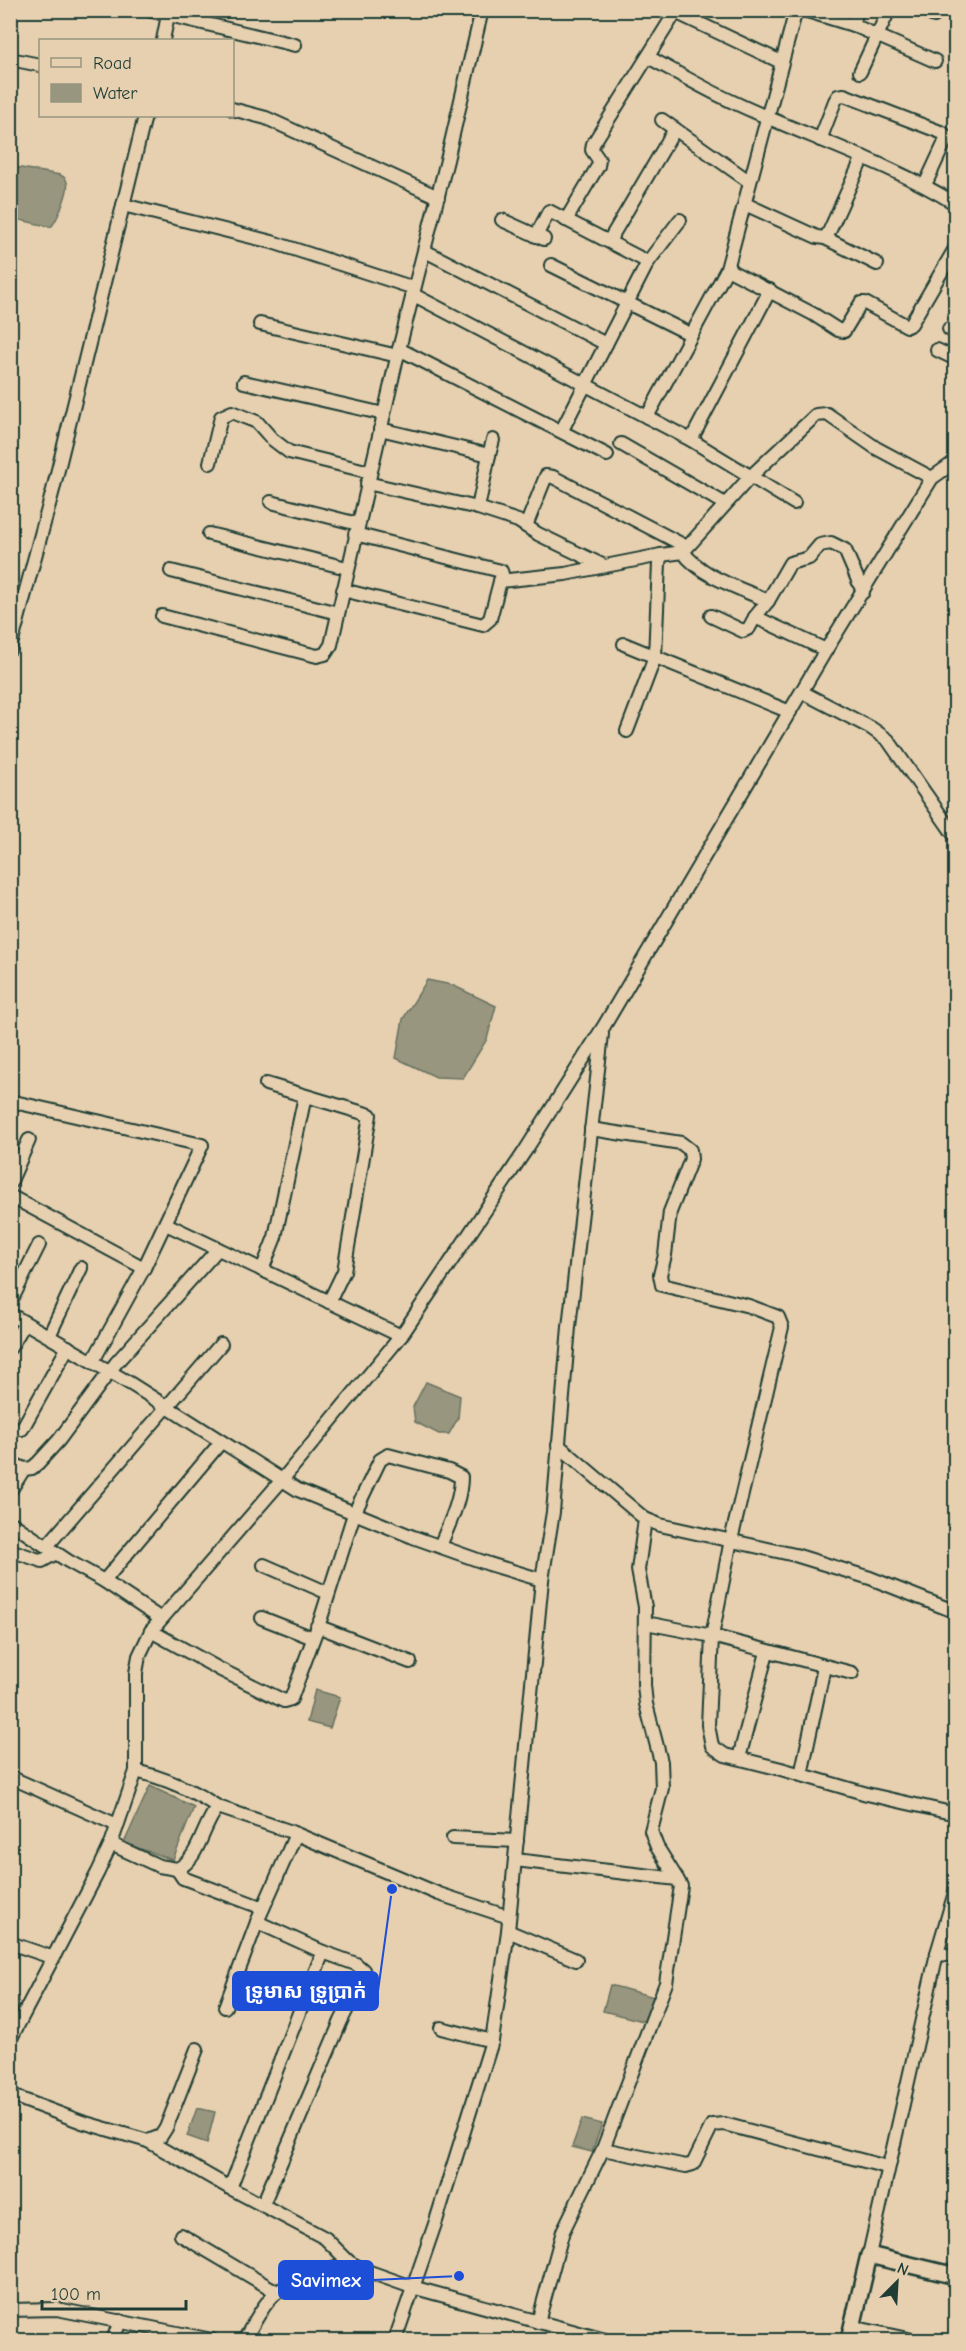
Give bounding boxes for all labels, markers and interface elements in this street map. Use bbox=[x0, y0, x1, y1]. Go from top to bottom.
legend bbox=[39, 39, 234, 117]
text: Road bbox=[93, 53, 132, 74]
text: Water bbox=[93, 83, 138, 104]
callout: ទ្រូមាស ទ្រូប្រាក់ bbox=[233, 1972, 378, 2010]
text: ទ្រូមាស ទ្រូប្រាក់ bbox=[245, 1980, 367, 2005]
north arrow bbox=[867, 2252, 927, 2312]
text: N bbox=[894, 2259, 911, 2280]
callout: Savimex bbox=[279, 2261, 373, 2299]
text: Savimex bbox=[291, 2269, 361, 2292]
scale bar bbox=[42, 2273, 186, 2311]
text: 100 m bbox=[51, 2284, 101, 2305]

